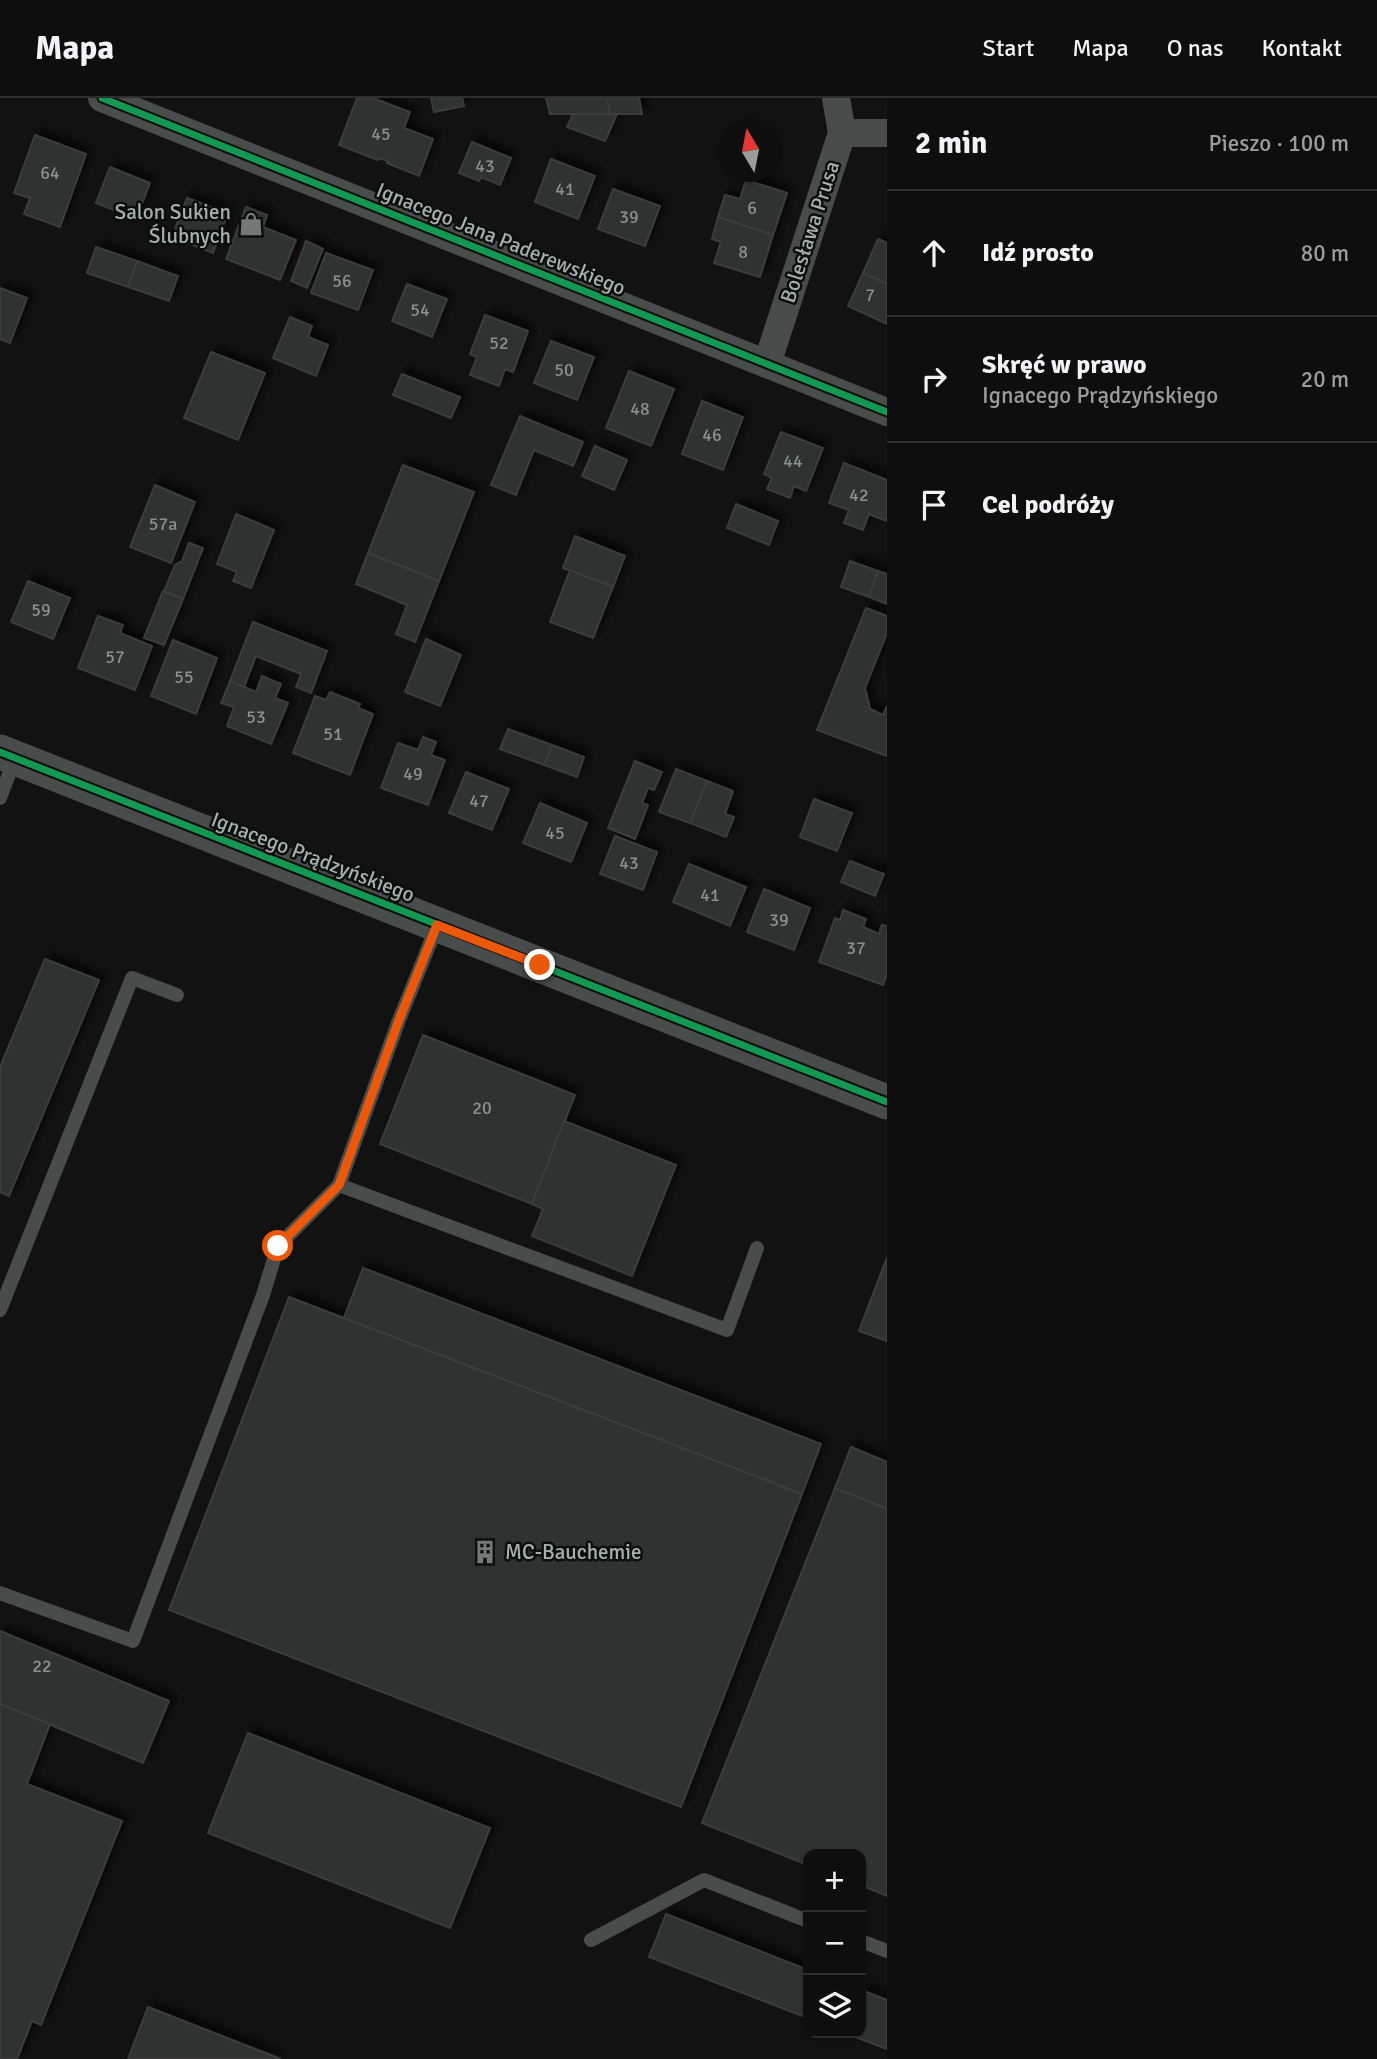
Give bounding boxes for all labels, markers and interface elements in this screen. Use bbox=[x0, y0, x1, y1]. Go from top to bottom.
text: Mapa bbox=[35, 28, 114, 69]
text: Start bbox=[983, 33, 1034, 63]
text: Mapa bbox=[1072, 33, 1129, 63]
text: O nas bbox=[1167, 33, 1224, 63]
text: Kontakt bbox=[1262, 33, 1342, 63]
north arrow bbox=[719, 119, 782, 182]
house number: 45 bbox=[371, 123, 391, 145]
text: 2 min bbox=[915, 125, 987, 162]
text: Pieszo · 100 m bbox=[1208, 129, 1349, 158]
house number: 43 bbox=[475, 155, 495, 177]
street label: Bolesława Prusa bbox=[775, 158, 845, 306]
house number: 64 bbox=[40, 162, 60, 184]
street label: Ignacego Jana Paderewskiego bbox=[373, 177, 629, 301]
house number: 41 bbox=[555, 178, 575, 200]
house number: 6 bbox=[747, 197, 757, 219]
place label: Salon Sukien Ślubnych bbox=[115, 199, 231, 249]
house number: 39 bbox=[619, 206, 639, 228]
shop icon: Salon Sukien Ślubnych bbox=[237, 210, 265, 238]
icon: ahead bbox=[915, 234, 953, 272]
text: Idź prosto bbox=[982, 237, 1094, 269]
text: 80 m bbox=[1301, 239, 1349, 268]
house number: 8 bbox=[738, 241, 748, 263]
house number: 56 bbox=[332, 270, 352, 292]
house number: 7 bbox=[865, 284, 875, 306]
house number: 54 bbox=[410, 299, 430, 321]
house number: 52 bbox=[489, 332, 509, 354]
text: Skręć w prawo bbox=[982, 349, 1147, 381]
house number: 50 bbox=[554, 359, 574, 381]
icon: right bbox=[915, 360, 953, 398]
text: 20 m bbox=[1301, 365, 1349, 394]
text: Ignacego Prądzyńskiego bbox=[982, 381, 1218, 410]
house number: 48 bbox=[630, 398, 650, 420]
house number: 46 bbox=[702, 424, 722, 446]
house number: 44 bbox=[783, 450, 803, 472]
house number: 42 bbox=[849, 484, 869, 506]
icon: arrive bbox=[915, 486, 953, 524]
text: Cel podróży bbox=[982, 489, 1114, 521]
house number: 57a bbox=[149, 513, 177, 535]
house number: 59 bbox=[31, 599, 51, 621]
house number: 57 bbox=[105, 646, 125, 668]
house number: 55 bbox=[174, 666, 194, 688]
house number: 53 bbox=[246, 706, 266, 728]
house number: 51 bbox=[323, 723, 343, 745]
house number: 49 bbox=[403, 763, 423, 785]
house number: 47 bbox=[469, 790, 489, 812]
street label: Ignacego Prądzyńskiego bbox=[208, 806, 418, 908]
house number: 45 bbox=[545, 822, 565, 844]
house number: 43 bbox=[619, 852, 639, 874]
house number: 41 bbox=[700, 884, 720, 906]
house number: 39 bbox=[769, 909, 789, 931]
house number: 37 bbox=[846, 937, 866, 959]
route end bbox=[524, 949, 555, 980]
house number: 20 bbox=[472, 1097, 492, 1119]
route start bbox=[262, 1230, 293, 1261]
building icon: MC-Bauchemie bbox=[471, 1538, 499, 1566]
place label: MC-Bauchemie bbox=[505, 1539, 642, 1565]
house number: 22 bbox=[32, 1655, 52, 1677]
map controls bbox=[803, 1849, 866, 2038]
button: + bbox=[803, 1849, 866, 1912]
button: − bbox=[803, 1912, 866, 1975]
button: layers bbox=[803, 1975, 866, 2038]

